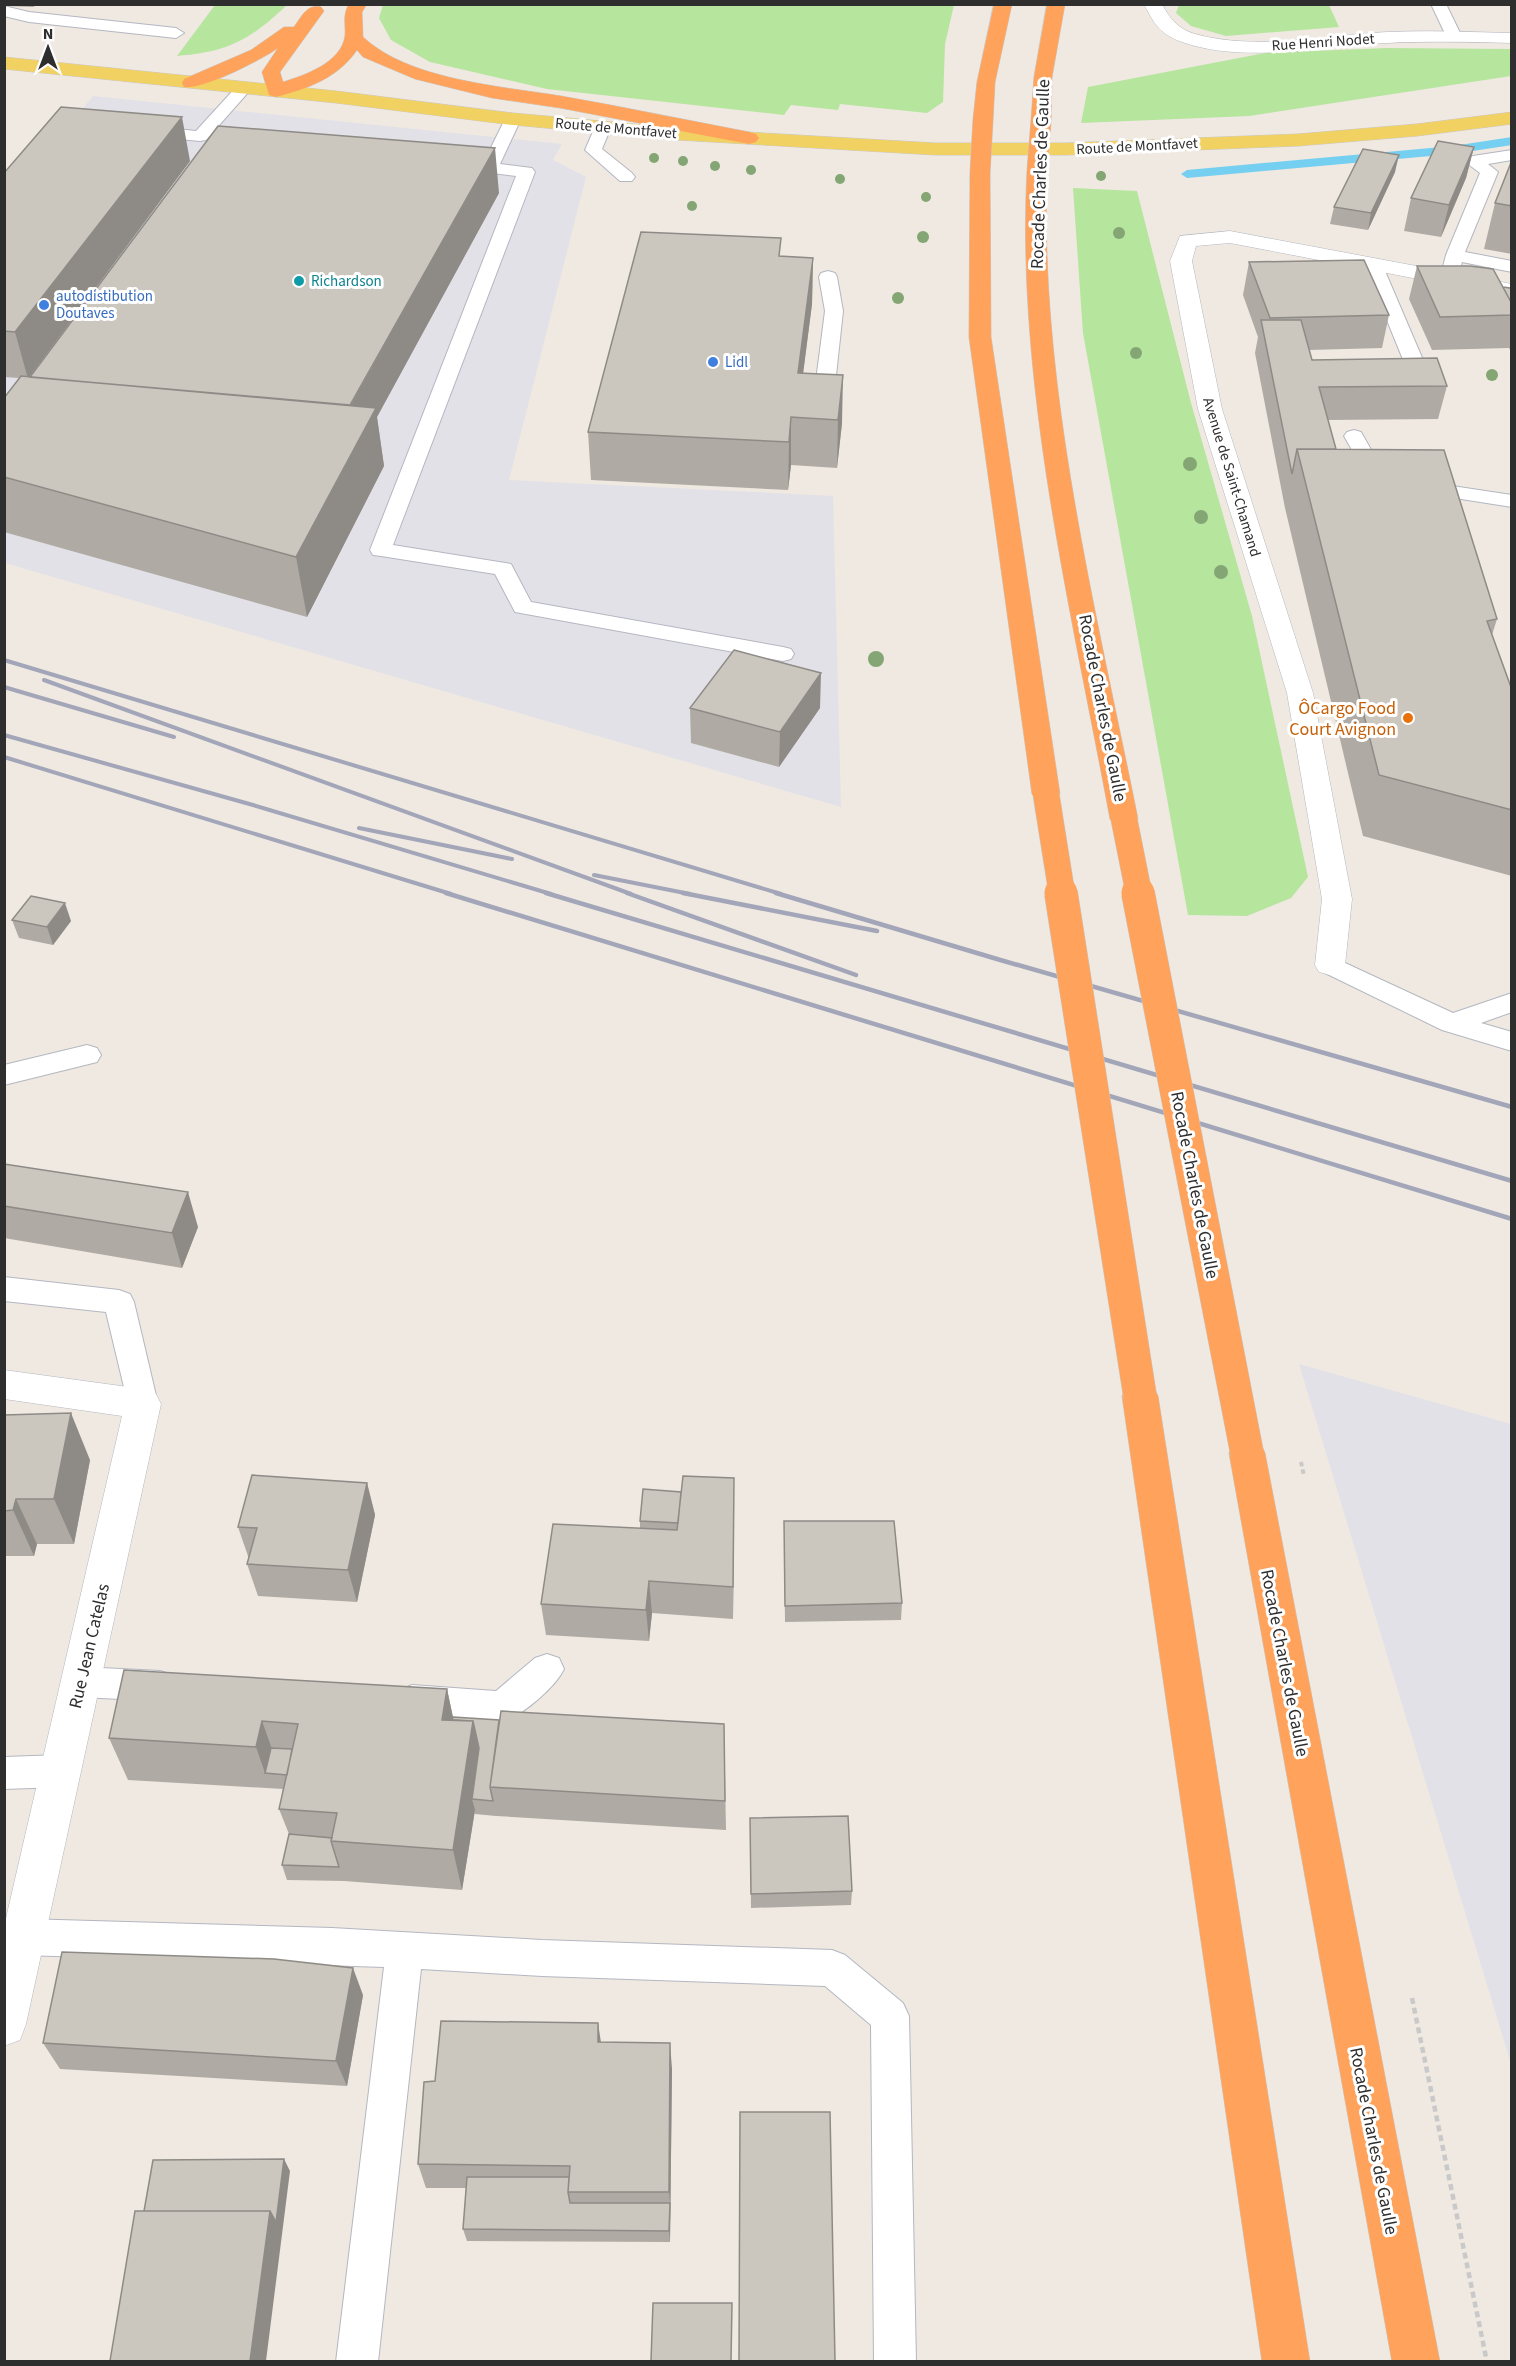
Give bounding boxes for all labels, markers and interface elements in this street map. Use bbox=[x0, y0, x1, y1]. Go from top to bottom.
north arrow bbox=[18, 18, 78, 78]
text: N bbox=[43, 23, 53, 45]
street label: Rue Henri Nodet bbox=[1271, 28, 1375, 57]
street label: Rocade Charles de Gaulle bbox=[1025, 79, 1056, 269]
street label: Route de Montfavet bbox=[554, 113, 678, 144]
street label: Route de Montfavet bbox=[1076, 133, 1198, 160]
place label: Richardson bbox=[311, 271, 382, 292]
marker: Richardson bbox=[292, 274, 306, 288]
place label: autodistibution Doutaves bbox=[56, 286, 153, 324]
marker: autodistibution Doutaves bbox=[37, 298, 51, 312]
place label: Lidl bbox=[725, 352, 748, 373]
marker: Lidl bbox=[706, 355, 720, 369]
street label: Avenue de Saint-Chamand bbox=[1197, 395, 1266, 559]
street label: Rocade Charles de Gaulle bbox=[1072, 612, 1133, 804]
place label: ÔCargo Food Court Avignon bbox=[1289, 696, 1396, 742]
marker: ÔCargo Food Court Avignon bbox=[1401, 711, 1415, 725]
street label: Rocade Charles de Gaulle bbox=[1164, 1089, 1225, 1281]
street label: Rocade Charles de Gaulle bbox=[1254, 1567, 1315, 1759]
street label: Rue Jean Catelas bbox=[63, 1581, 116, 1711]
street label: Rocade Charles de Gaulle bbox=[1343, 2045, 1404, 2237]

